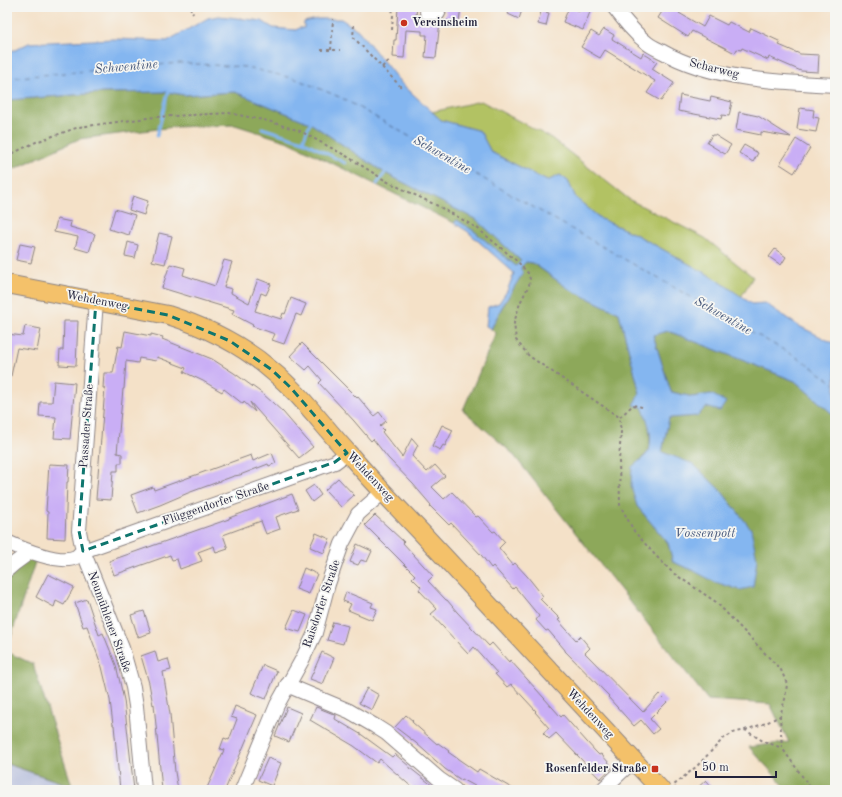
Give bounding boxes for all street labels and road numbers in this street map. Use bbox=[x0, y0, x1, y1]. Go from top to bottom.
street label: Scharweg bbox=[688, 57, 741, 81]
street label: Wehdenweg bbox=[65, 289, 129, 313]
street label: Passader Straße bbox=[78, 383, 96, 468]
street label: Wehdenweg bbox=[344, 450, 396, 504]
street label: Flüggendorfer Straße bbox=[161, 480, 271, 528]
street label: Raisdorfer Straße bbox=[301, 558, 343, 650]
street label: Neumühlener Straße bbox=[85, 570, 133, 675]
street label: Wehdenweg bbox=[564, 687, 616, 741]

